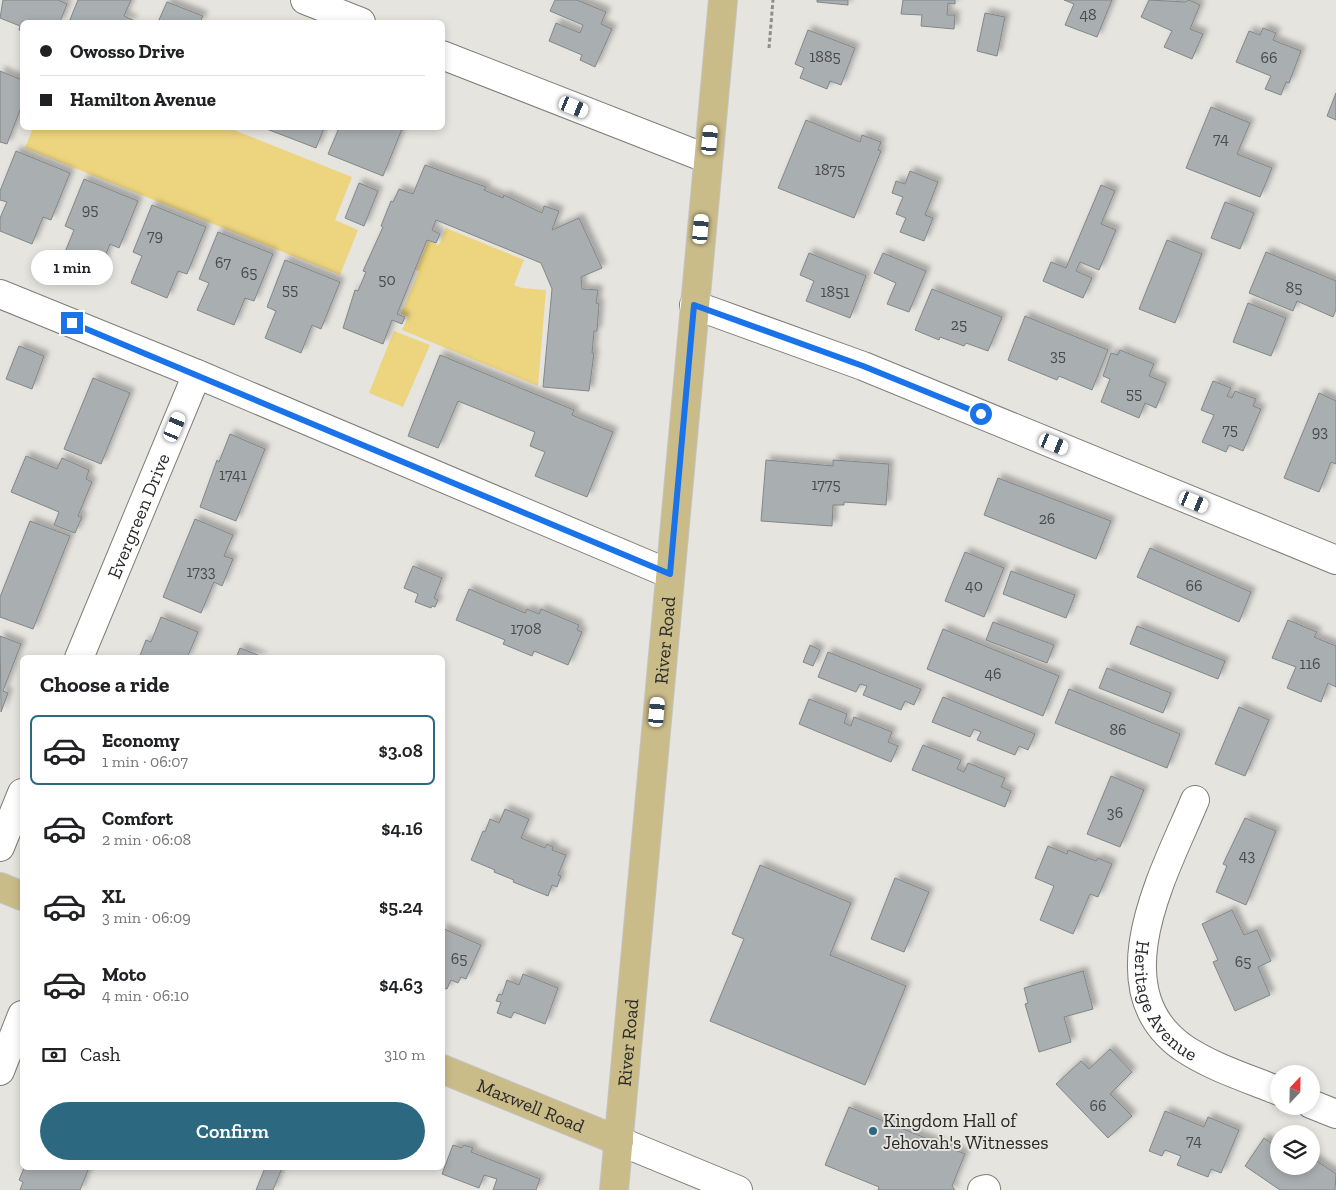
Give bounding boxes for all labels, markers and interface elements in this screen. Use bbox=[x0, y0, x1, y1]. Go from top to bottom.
house number: 48 bbox=[1079, 5, 1097, 24]
text: Owosso Drive bbox=[70, 40, 185, 63]
house number: 1885 bbox=[809, 47, 841, 66]
house number: 66 bbox=[1261, 48, 1278, 67]
text: Hamilton Avenue bbox=[70, 88, 216, 111]
car bbox=[557, 94, 590, 120]
car bbox=[701, 124, 718, 156]
house number: 74 bbox=[1213, 129, 1229, 148]
house number: 1875 bbox=[815, 160, 845, 179]
house number: 95 bbox=[82, 200, 98, 219]
car bbox=[692, 213, 709, 245]
house number: 79 bbox=[147, 226, 163, 245]
callout: 1 min bbox=[31, 250, 113, 286]
house number: 67 bbox=[215, 253, 231, 272]
text: 1 min bbox=[53, 258, 91, 277]
house number: 65 bbox=[241, 263, 257, 282]
house number: 50 bbox=[378, 270, 396, 289]
house number: 85 bbox=[1286, 278, 1302, 297]
house number: 55 bbox=[282, 280, 298, 299]
house number: 1851 bbox=[820, 282, 850, 301]
route end bbox=[61, 312, 83, 334]
house number: 25 bbox=[951, 315, 967, 334]
house number: 35 bbox=[1050, 346, 1066, 365]
house number: 55 bbox=[1126, 384, 1142, 403]
route start bbox=[970, 403, 992, 425]
car bbox=[162, 410, 187, 444]
house number: 75 bbox=[1222, 420, 1238, 439]
house number: 93 bbox=[1312, 422, 1328, 441]
car bbox=[1037, 431, 1070, 457]
street label: Evergreen Drive bbox=[102, 450, 175, 582]
house number: 1741 bbox=[219, 465, 247, 484]
house number: 1775 bbox=[811, 475, 841, 494]
car bbox=[1177, 489, 1210, 515]
house number: 26 bbox=[1039, 509, 1055, 528]
house number: 1733 bbox=[186, 562, 216, 581]
house number: 40 bbox=[965, 576, 983, 595]
house number: 66 bbox=[1186, 576, 1203, 595]
street label: River Road bbox=[649, 595, 680, 685]
house number: 1708 bbox=[510, 619, 542, 638]
house number: 116 bbox=[1300, 654, 1320, 673]
house number: 46 bbox=[984, 664, 1002, 683]
text: Choose a ride bbox=[40, 671, 170, 698]
car bbox=[648, 696, 665, 728]
house number: 86 bbox=[1109, 720, 1127, 739]
icon: car bbox=[42, 728, 87, 773]
text: Economy bbox=[102, 729, 180, 752]
text: $3.08 bbox=[379, 739, 423, 762]
text: 1 min · 06:07 bbox=[102, 752, 188, 771]
house number: 36 bbox=[1107, 803, 1123, 822]
icon: car bbox=[42, 806, 87, 851]
text: Comfort bbox=[102, 807, 173, 830]
text: $4.16 bbox=[381, 817, 423, 840]
text: 2 min · 06:08 bbox=[102, 830, 191, 849]
house number: 43 bbox=[1239, 846, 1255, 865]
icon: car bbox=[42, 884, 87, 929]
text: XL bbox=[102, 885, 125, 908]
text: $5.24 bbox=[379, 895, 423, 918]
text: 3 min · 06:09 bbox=[102, 908, 191, 927]
street label: Heritage Avenue bbox=[1130, 939, 1201, 1066]
house number: 65 bbox=[451, 949, 467, 968]
house number: 65 bbox=[1235, 952, 1251, 971]
icon: car bbox=[42, 962, 87, 1007]
text: Moto bbox=[102, 963, 146, 986]
text: $4.63 bbox=[379, 973, 423, 996]
text: 4 min · 06:10 bbox=[102, 986, 189, 1005]
street label: River Road bbox=[613, 997, 644, 1088]
icon: cash bbox=[40, 1041, 68, 1069]
text: Cash bbox=[80, 1043, 120, 1066]
text: 310 m bbox=[384, 1045, 425, 1064]
north arrow bbox=[1270, 1065, 1320, 1115]
map controls bbox=[1270, 1065, 1320, 1175]
street label: Maxwell Road bbox=[474, 1073, 588, 1138]
house number: 66 bbox=[1090, 1096, 1107, 1115]
button: Confirm bbox=[40, 1102, 425, 1160]
place label: Kingdom Hall of Jehovah's Witnesses bbox=[883, 1109, 1049, 1154]
marker: Kingdom Hall of Jehovah's Witnesses bbox=[867, 1125, 879, 1137]
button: layers bbox=[1270, 1125, 1320, 1175]
house number: 74 bbox=[1186, 1131, 1202, 1150]

